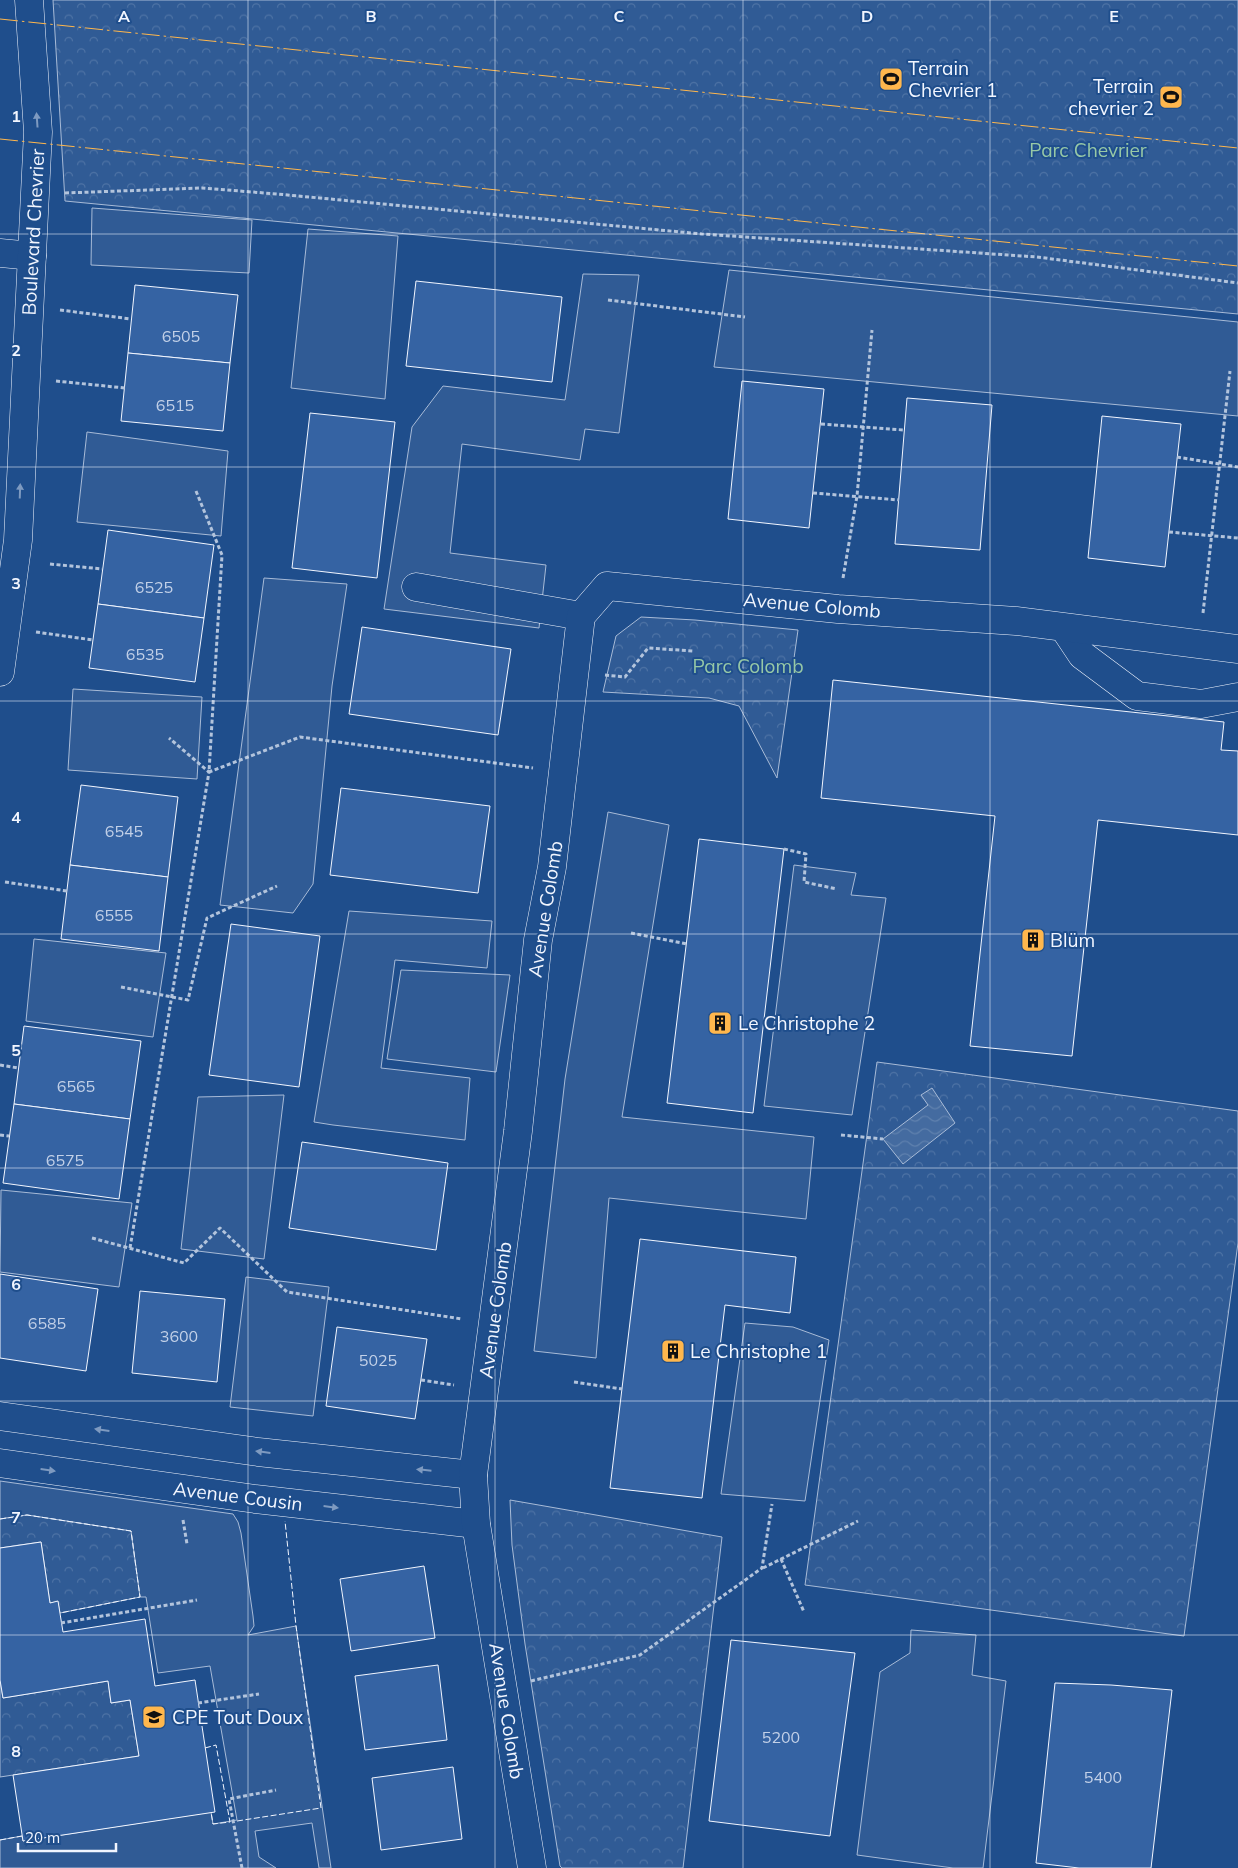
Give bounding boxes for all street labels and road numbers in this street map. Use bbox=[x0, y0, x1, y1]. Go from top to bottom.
street label: Boulevard Chevrier bbox=[17, 148, 49, 316]
street label: Avenue Colomb bbox=[742, 587, 882, 623]
street label: Avenue Colomb bbox=[522, 839, 568, 979]
street label: Avenue Colomb bbox=[474, 1240, 516, 1380]
street label: Avenue Cousin bbox=[172, 1476, 304, 1516]
street label: Avenue Colomb bbox=[484, 1641, 530, 1781]

